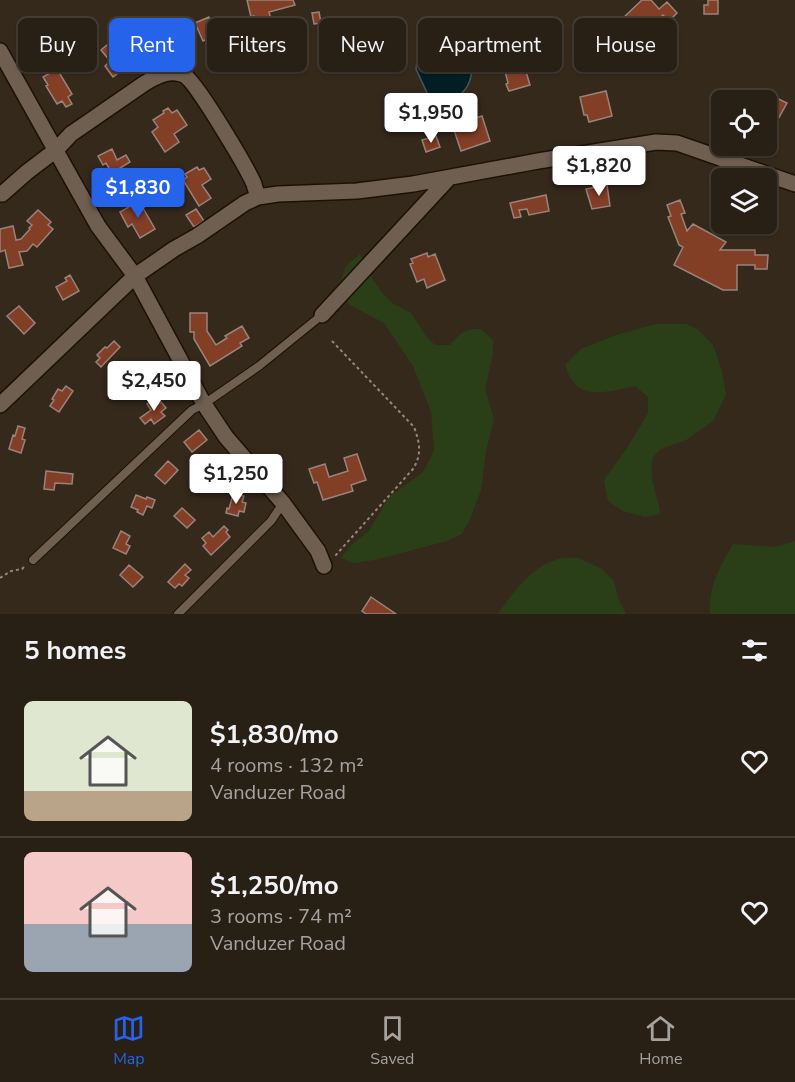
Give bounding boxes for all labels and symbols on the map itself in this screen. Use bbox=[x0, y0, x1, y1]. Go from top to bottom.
pin: $1,950 bbox=[382, 93, 480, 144]
pin: $1,820 bbox=[550, 146, 648, 197]
pin: $1,830 bbox=[89, 168, 187, 219]
pin: $2,450 bbox=[105, 361, 203, 412]
pin: $1,250 bbox=[187, 454, 285, 505]

